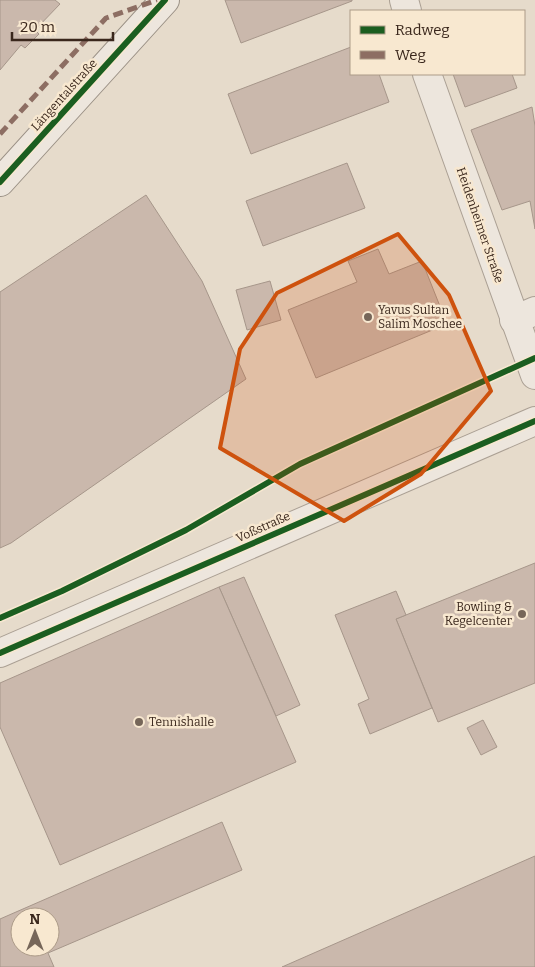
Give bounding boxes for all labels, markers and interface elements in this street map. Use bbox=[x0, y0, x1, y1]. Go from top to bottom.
scale bar bbox=[12, 10, 114, 42]
legend bbox=[350, 10, 525, 75]
text: 20 m bbox=[20, 18, 56, 36]
text: Radweg bbox=[395, 21, 450, 39]
text: Weg bbox=[395, 46, 426, 64]
street label: Längentalstraße bbox=[28, 56, 100, 134]
street label: Heidenheimer Straße bbox=[454, 165, 506, 285]
place label: Yavus Sultan Salim Moschee bbox=[378, 303, 462, 331]
marker: Yavus Sultan Salim Moschee bbox=[362, 311, 374, 323]
street label: Voßstraße bbox=[234, 509, 292, 545]
place label: Bowling & Kegelcenter bbox=[445, 600, 513, 628]
marker: Bowling & Kegelcenter bbox=[516, 608, 528, 620]
place label: Tennishalle bbox=[149, 715, 214, 729]
marker: Tennishalle bbox=[133, 716, 145, 728]
north arrow bbox=[10, 907, 60, 957]
text: N bbox=[30, 911, 41, 928]

